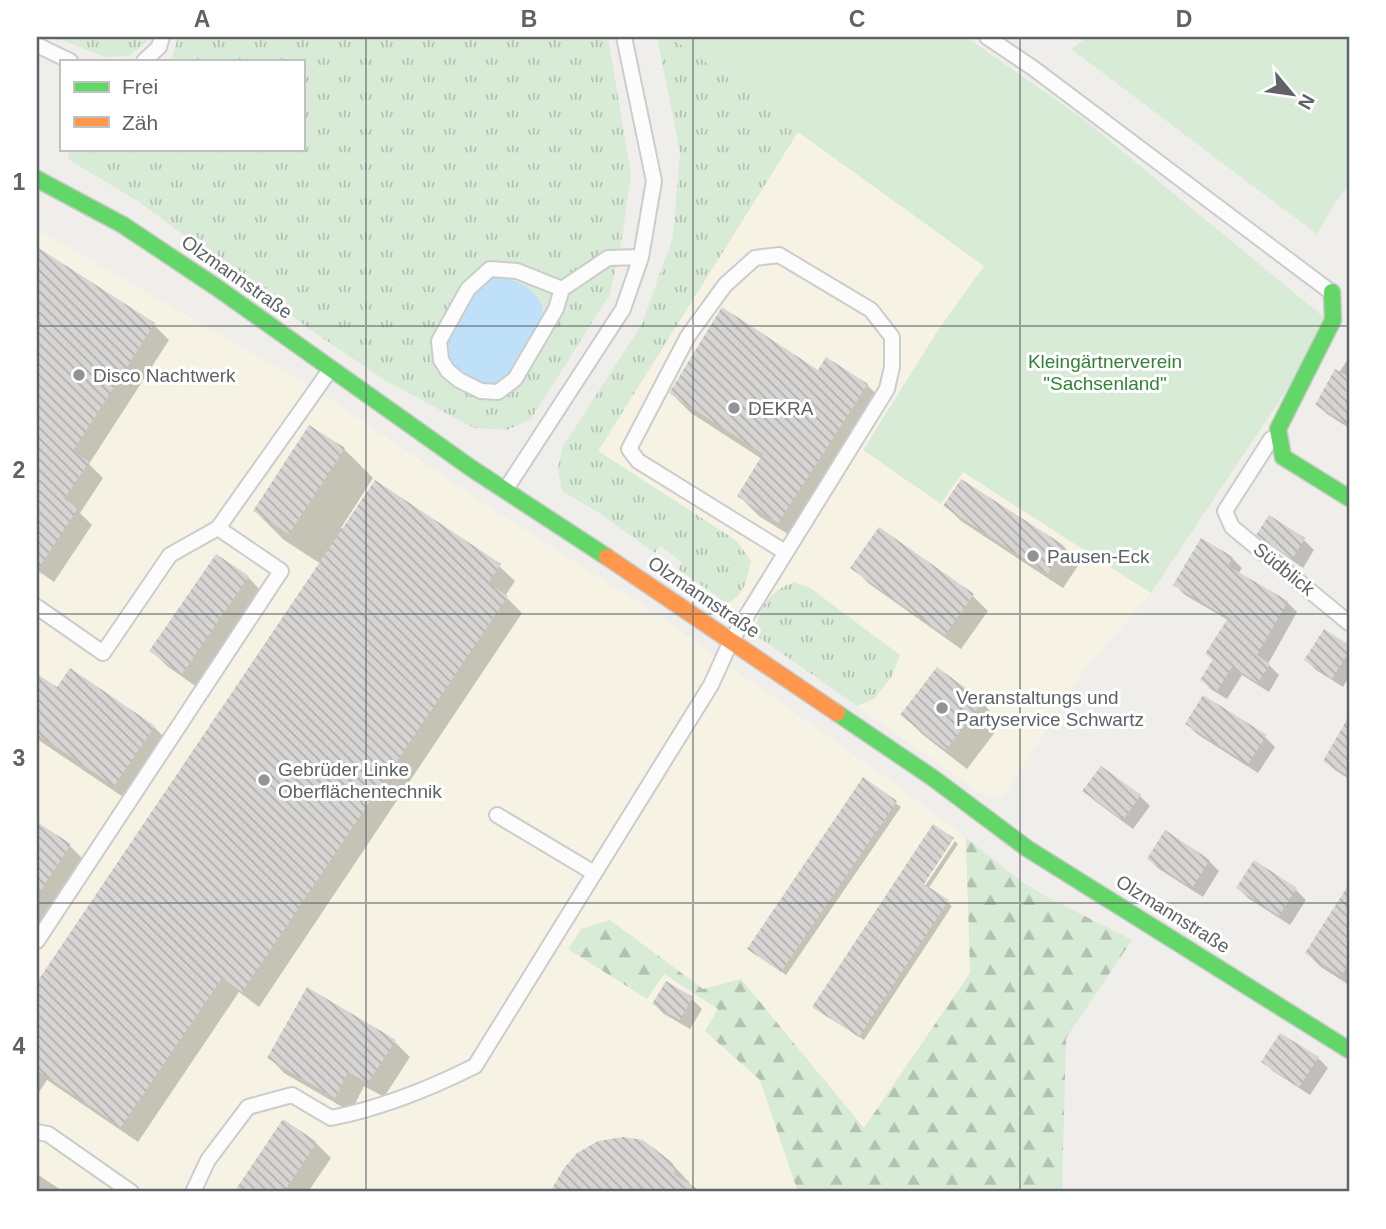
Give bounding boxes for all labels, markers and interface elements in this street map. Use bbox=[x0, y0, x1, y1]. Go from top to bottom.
text: A bbox=[194, 6, 210, 32]
text: B bbox=[521, 6, 537, 32]
text: C bbox=[849, 6, 865, 32]
text: D bbox=[1176, 6, 1192, 32]
legend bbox=[60, 60, 304, 150]
north arrow bbox=[1256, 60, 1326, 130]
text: Frei bbox=[122, 75, 158, 98]
text: N bbox=[1294, 91, 1319, 113]
text: Zäh bbox=[122, 111, 158, 134]
text: 1 bbox=[13, 169, 26, 195]
street label: Olzmannstraße bbox=[178, 231, 296, 323]
park label: Kleingärtnerverein "Sachsenland" bbox=[1028, 351, 1182, 394]
place label: Disco Nachtwerk bbox=[93, 365, 236, 386]
marker: Disco Nachtwerk bbox=[71, 367, 87, 383]
place label: DEKRA bbox=[748, 398, 814, 419]
marker: DEKRA bbox=[726, 400, 742, 416]
text: 2 bbox=[13, 457, 25, 483]
street label: Südblick bbox=[1249, 538, 1319, 600]
place label: Pausen-Eck bbox=[1047, 546, 1150, 567]
marker: Pausen-Eck bbox=[1025, 548, 1041, 564]
street label: Olzmannstraße bbox=[644, 552, 764, 642]
place label: Veranstaltungs und Partyservice Schwartz bbox=[956, 687, 1144, 730]
marker: Veranstaltungs und Partyservice Schwartz bbox=[934, 700, 950, 716]
text: 3 bbox=[13, 745, 25, 771]
place label: Gebrüder Linke Oberflächentechnik bbox=[278, 759, 442, 802]
marker: Gebrüder Linke Oberflächentechnik bbox=[256, 772, 272, 788]
street label: Olzmannstraße bbox=[1112, 871, 1234, 957]
text: 4 bbox=[13, 1033, 26, 1059]

